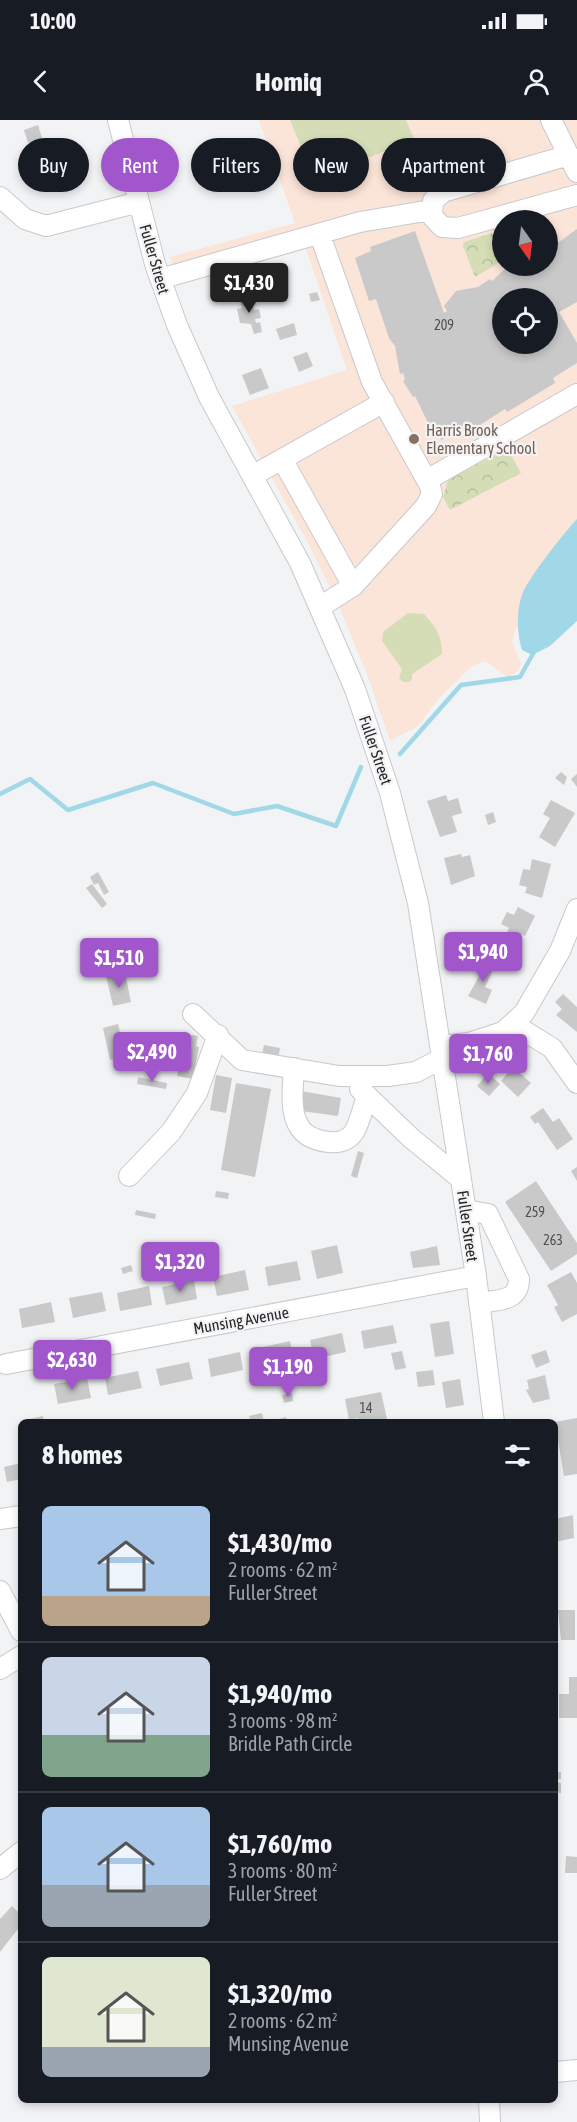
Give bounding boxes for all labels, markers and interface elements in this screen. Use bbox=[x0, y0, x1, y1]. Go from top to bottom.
text: 10:00 bbox=[30, 8, 76, 34]
icon: back bbox=[24, 65, 57, 98]
icon: person bbox=[520, 65, 553, 98]
text: Homiq bbox=[255, 66, 322, 97]
chip: Buy bbox=[18, 138, 89, 192]
chip: Rent bbox=[101, 138, 179, 192]
chip: Filters bbox=[191, 138, 281, 192]
chip: New bbox=[293, 138, 369, 192]
chip: Apartment bbox=[381, 138, 506, 192]
north arrow bbox=[492, 210, 558, 276]
map controls bbox=[492, 210, 558, 354]
street label: Fuller Street bbox=[136, 222, 174, 296]
pin: $1,430 bbox=[200, 263, 298, 314]
text: $1,430 bbox=[224, 271, 274, 294]
button: locate bbox=[492, 288, 558, 354]
house number: 209 bbox=[434, 317, 454, 333]
place label: Harris Brook Elementary School bbox=[426, 421, 537, 458]
marker: Harris Brook Elementary School bbox=[407, 432, 421, 446]
street label: Fuller Street bbox=[356, 713, 396, 787]
pin: $1,940 bbox=[434, 932, 532, 983]
pin: $1,510 bbox=[70, 938, 168, 989]
text: $1,940 bbox=[458, 940, 508, 963]
text: $1,510 bbox=[94, 946, 144, 969]
pin: $2,490 bbox=[103, 1032, 201, 1083]
pin: $1,760 bbox=[439, 1034, 537, 1085]
text: $2,490 bbox=[127, 1040, 177, 1063]
text: $1,760 bbox=[463, 1042, 513, 1065]
street label: Fuller Street bbox=[454, 1189, 482, 1263]
house number: 259 bbox=[525, 1204, 545, 1220]
house number: 263 bbox=[543, 1232, 563, 1248]
pin: $1,320 bbox=[131, 1242, 229, 1293]
text: $1,320 bbox=[155, 1250, 205, 1273]
street label: Munsing Avenue bbox=[192, 1303, 290, 1338]
pin: $2,630 bbox=[23, 1340, 121, 1391]
pin: $1,190 bbox=[239, 1347, 337, 1398]
text: $2,630 bbox=[47, 1348, 97, 1371]
text: $1,190 bbox=[263, 1355, 313, 1378]
house number: 14 bbox=[359, 1400, 373, 1416]
icon: filters bbox=[501, 1439, 534, 1472]
text: 8 homes bbox=[42, 1440, 122, 1470]
text: $1,430/mo bbox=[228, 1528, 332, 1558]
icon: home bbox=[90, 1530, 162, 1602]
text: 2 rooms · 62 m² bbox=[228, 1558, 338, 1581]
text: Fuller Street bbox=[228, 1581, 318, 1604]
text: $1,940/mo bbox=[228, 1679, 332, 1709]
icon: home bbox=[90, 1681, 162, 1753]
text: 3 rooms · 98 m² bbox=[228, 1709, 338, 1732]
text: Bridle Path Circle bbox=[228, 1732, 352, 1755]
text: $1,760/mo bbox=[228, 1829, 332, 1859]
icon: home bbox=[90, 1831, 162, 1903]
text: 3 rooms · 80 m² bbox=[228, 1859, 338, 1882]
text: Fuller Street bbox=[228, 1882, 318, 1905]
text: $1,320/mo bbox=[228, 1979, 332, 2009]
icon: home bbox=[90, 1981, 162, 2053]
text: 2 rooms · 62 m² bbox=[228, 2009, 338, 2032]
text: Munsing Avenue bbox=[228, 2032, 349, 2055]

